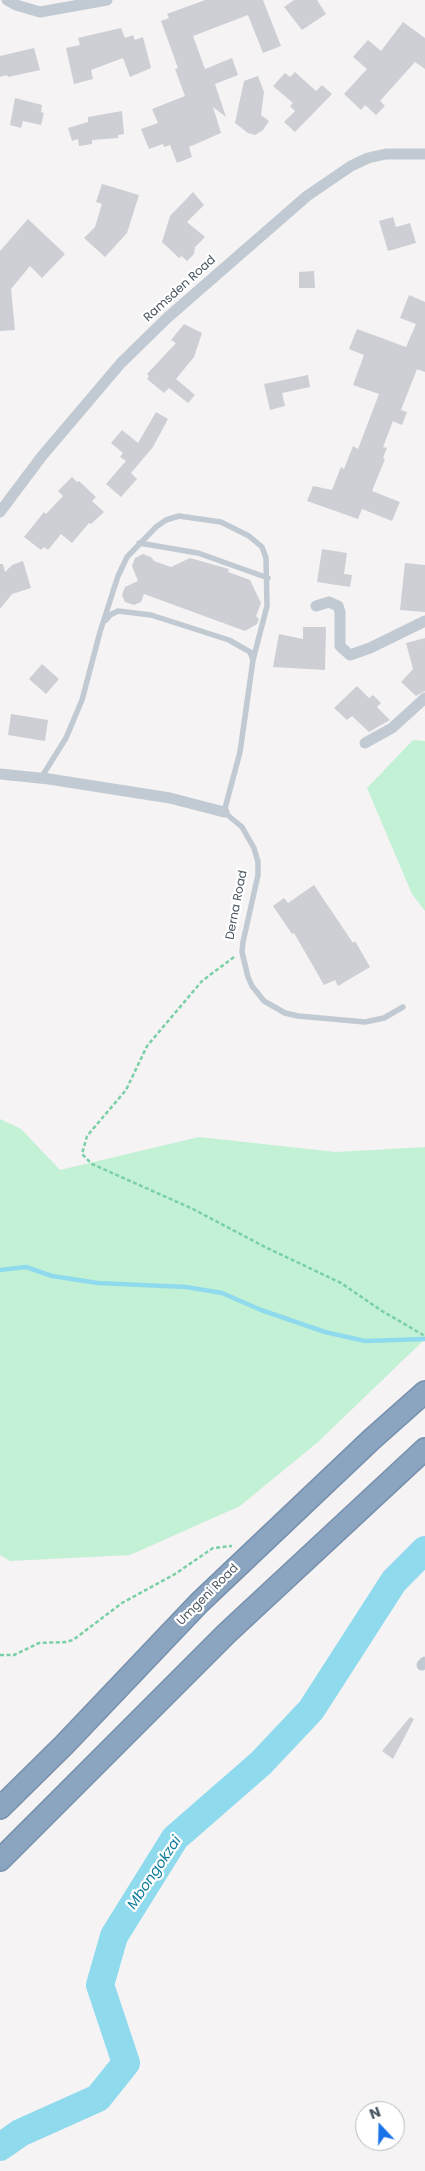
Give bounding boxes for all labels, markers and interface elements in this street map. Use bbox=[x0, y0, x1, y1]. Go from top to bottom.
street label: Ramsden Road bbox=[141, 253, 219, 325]
street label: Derna Road bbox=[223, 869, 251, 941]
street label: Umgeni Road bbox=[174, 1561, 242, 1629]
water label: Mbongokzai bbox=[124, 1833, 186, 1913]
north arrow bbox=[355, 2101, 405, 2151]
text: N bbox=[366, 2102, 383, 2124]

